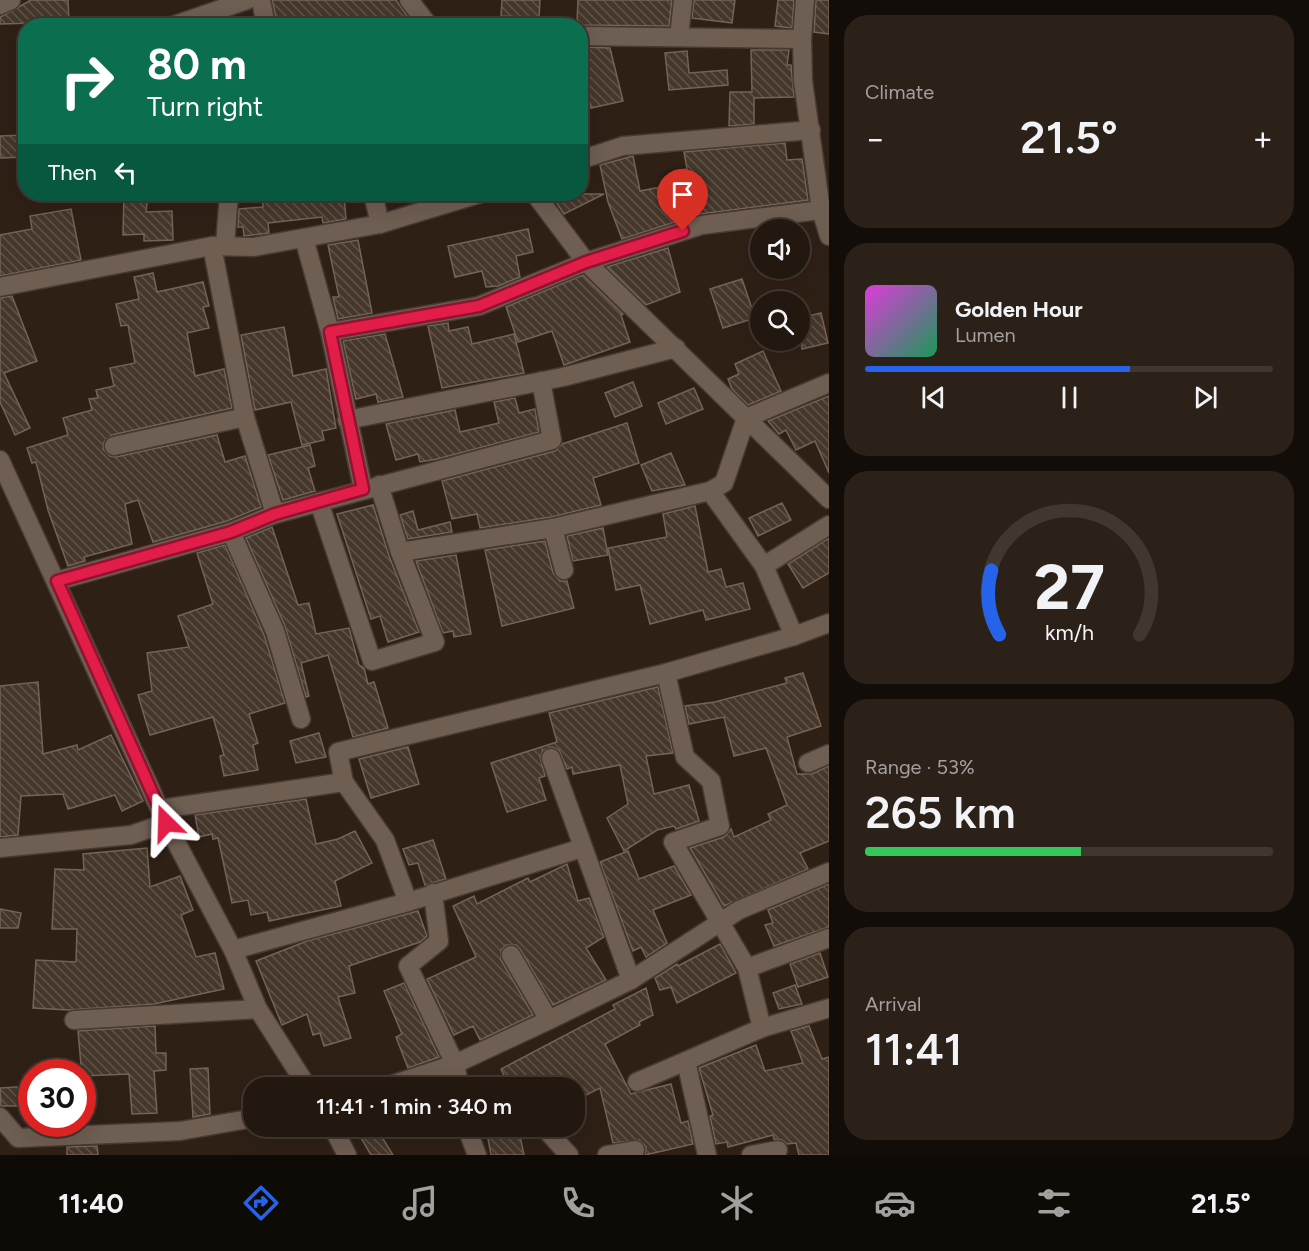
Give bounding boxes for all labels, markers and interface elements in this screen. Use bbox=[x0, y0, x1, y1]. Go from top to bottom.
text: 80 m bbox=[147, 39, 247, 90]
icon: right bbox=[48, 42, 126, 120]
text: Climate bbox=[865, 80, 934, 104]
text: Turn right bbox=[147, 90, 263, 123]
text: 21.5° bbox=[1020, 110, 1118, 164]
text: − bbox=[865, 119, 886, 158]
text: + bbox=[1252, 119, 1273, 158]
icon: left bbox=[109, 156, 142, 189]
text: Then bbox=[48, 159, 97, 186]
pin bbox=[657, 169, 708, 231]
icon: arrive bbox=[666, 178, 699, 211]
map controls bbox=[750, 219, 810, 351]
button: sound bbox=[750, 219, 810, 279]
button: search bbox=[750, 291, 810, 351]
text: Golden Hour bbox=[955, 296, 1083, 323]
text: Lumen bbox=[955, 323, 1016, 347]
icon: previous bbox=[917, 381, 950, 414]
icon: pause bbox=[1053, 381, 1086, 414]
icon: next bbox=[1189, 381, 1222, 414]
text: 27 bbox=[1034, 550, 1104, 625]
text: km/h bbox=[1045, 620, 1093, 645]
text: Range · 53% bbox=[865, 755, 975, 779]
text: 265 km bbox=[865, 785, 1016, 839]
position arrow bbox=[134, 791, 198, 855]
text: Arrival bbox=[865, 992, 921, 1016]
text: 11:41 bbox=[865, 1022, 963, 1076]
speed limit sign: 30 bbox=[18, 1059, 96, 1137]
text: 11:41 · 1 min · 340 m bbox=[316, 1093, 512, 1120]
icon: directions bbox=[240, 1182, 282, 1224]
icon: music bbox=[399, 1182, 441, 1224]
icon: phone bbox=[557, 1182, 599, 1224]
icon: climate bbox=[716, 1182, 758, 1224]
icon: car bbox=[874, 1182, 916, 1224]
icon: filters bbox=[1033, 1182, 1075, 1224]
text: 11:40 bbox=[58, 1187, 124, 1220]
text: 21.5° bbox=[1191, 1187, 1251, 1220]

